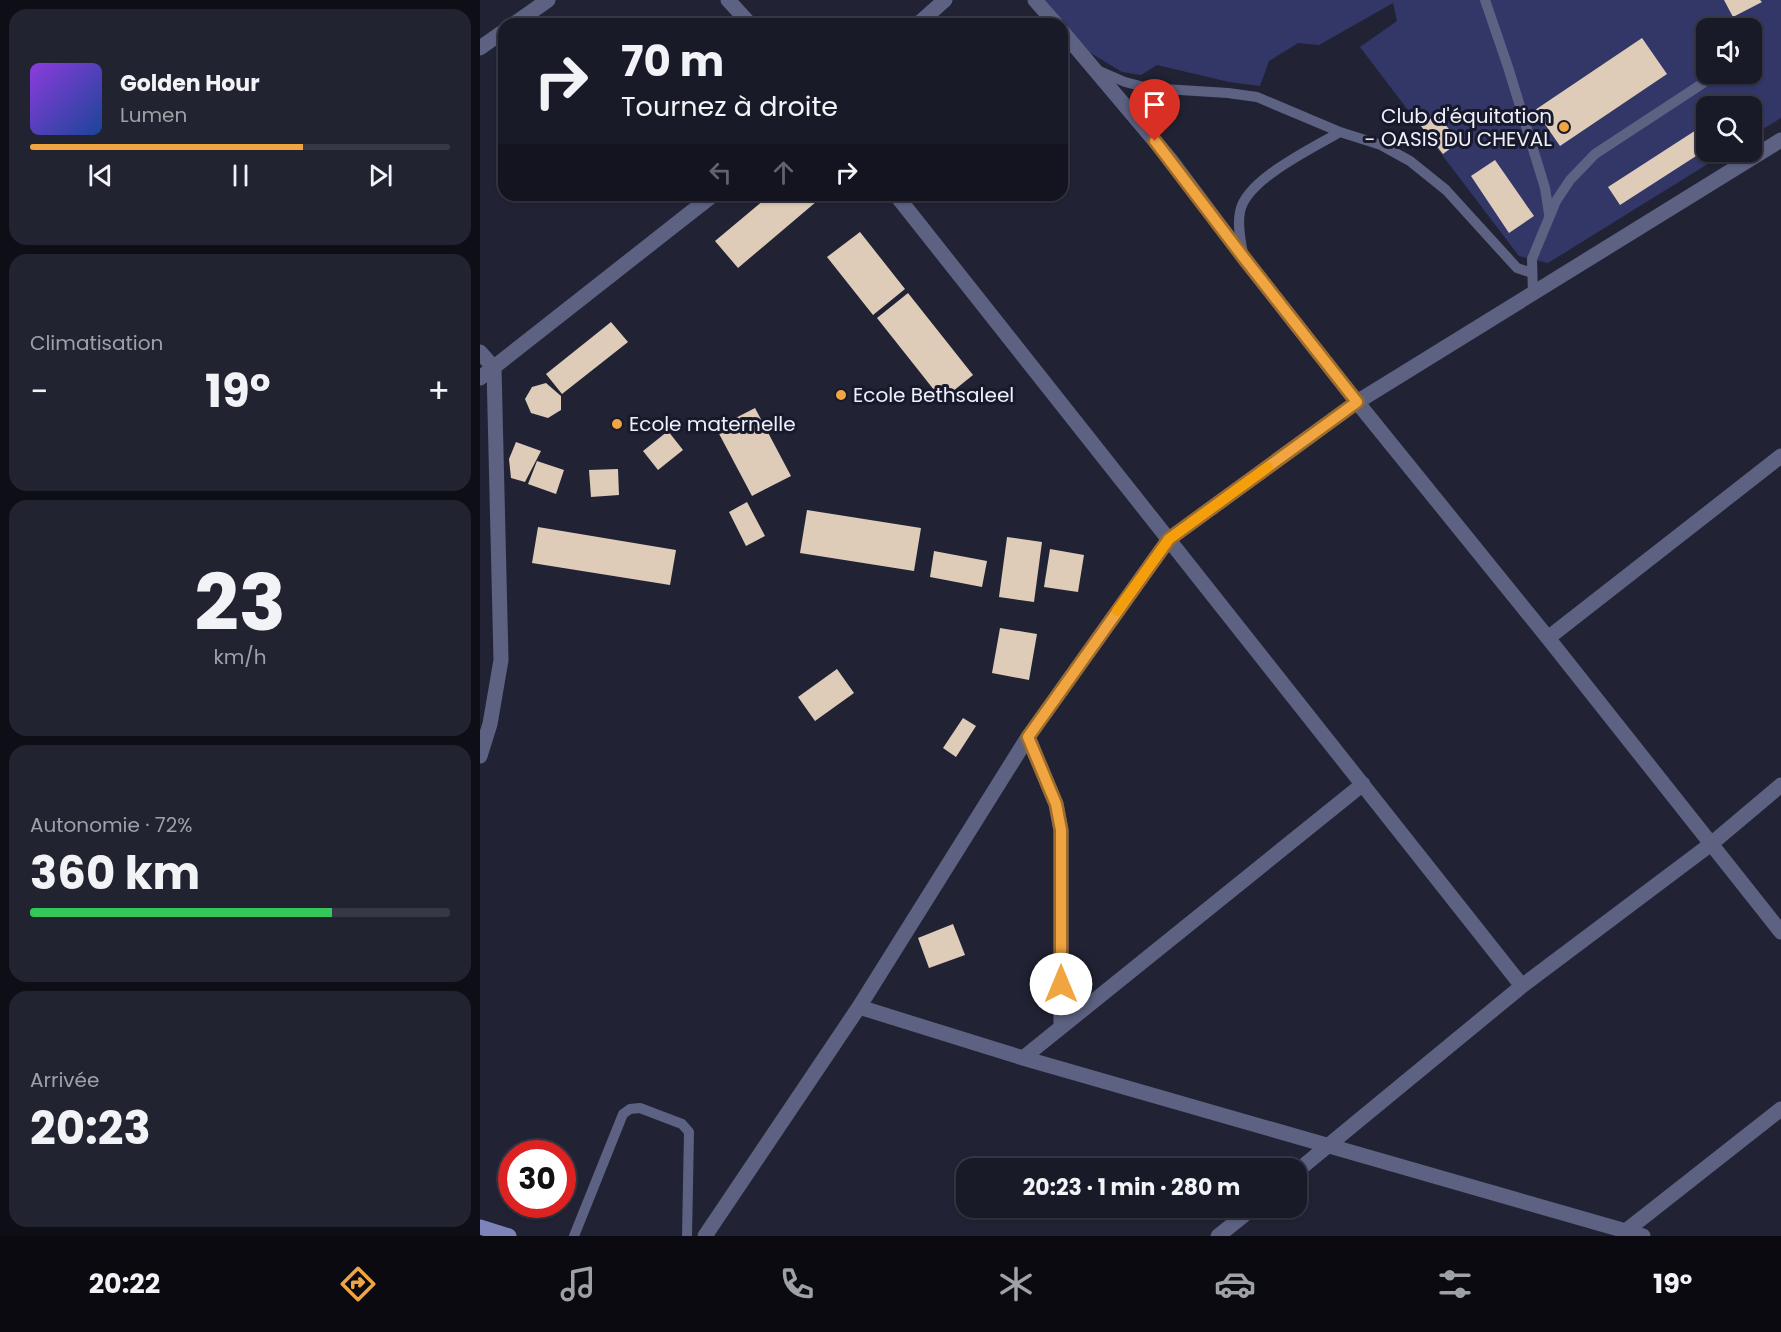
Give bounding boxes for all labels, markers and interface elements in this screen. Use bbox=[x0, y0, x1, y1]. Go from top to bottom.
map controls bbox=[1696, 18, 1762, 162]
button: sound bbox=[1696, 18, 1762, 84]
text: 70 m bbox=[621, 32, 724, 91]
icon: right bbox=[522, 42, 600, 120]
text: Golden Hour bbox=[120, 68, 260, 99]
pin bbox=[1129, 79, 1180, 141]
text: Tournez à droite bbox=[621, 88, 838, 125]
icon: arrive bbox=[1138, 88, 1171, 121]
button: search bbox=[1696, 96, 1762, 162]
text: Lumen bbox=[120, 101, 187, 129]
place label: Club d'équitation - OASIS DU CHEVAL bbox=[1365, 102, 1552, 153]
marker: Club d'équitation - OASIS DU CHEVAL bbox=[1557, 120, 1571, 134]
icon: left bbox=[704, 156, 737, 189]
icon: ahead bbox=[767, 156, 800, 189]
icon: right bbox=[830, 156, 863, 189]
icon: previous bbox=[84, 159, 117, 192]
icon: pause bbox=[224, 159, 257, 192]
icon: next bbox=[364, 159, 397, 192]
text: Climatisation bbox=[30, 329, 163, 357]
text: 19° bbox=[205, 360, 271, 423]
text: − bbox=[30, 368, 48, 415]
text: + bbox=[427, 368, 450, 415]
place label: Ecole Bethsaleel bbox=[853, 381, 1014, 409]
marker: Ecole Bethsaleel bbox=[834, 388, 848, 402]
place label: Ecole maternelle bbox=[629, 410, 796, 438]
marker: Ecole maternelle bbox=[610, 417, 624, 431]
text: 23 bbox=[194, 548, 286, 657]
text: km/h bbox=[213, 643, 267, 671]
text: Autonomie · 72% bbox=[30, 811, 192, 839]
text: 360 km bbox=[30, 842, 200, 905]
position arrow bbox=[1029, 952, 1093, 1016]
text: Arrivée bbox=[30, 1066, 99, 1094]
text: 20:23 bbox=[30, 1097, 151, 1160]
speed limit sign: 30 bbox=[498, 1140, 576, 1218]
text: 20:23 · 1 min · 280 m bbox=[1023, 1172, 1240, 1203]
icon: directions bbox=[337, 1263, 379, 1305]
icon: music bbox=[557, 1263, 599, 1305]
icon: phone bbox=[776, 1263, 818, 1305]
icon: climate bbox=[995, 1263, 1037, 1305]
icon: car bbox=[1214, 1263, 1256, 1305]
icon: filters bbox=[1434, 1263, 1476, 1305]
text: 20:22 bbox=[89, 1265, 160, 1302]
text: 19° bbox=[1653, 1265, 1692, 1302]

